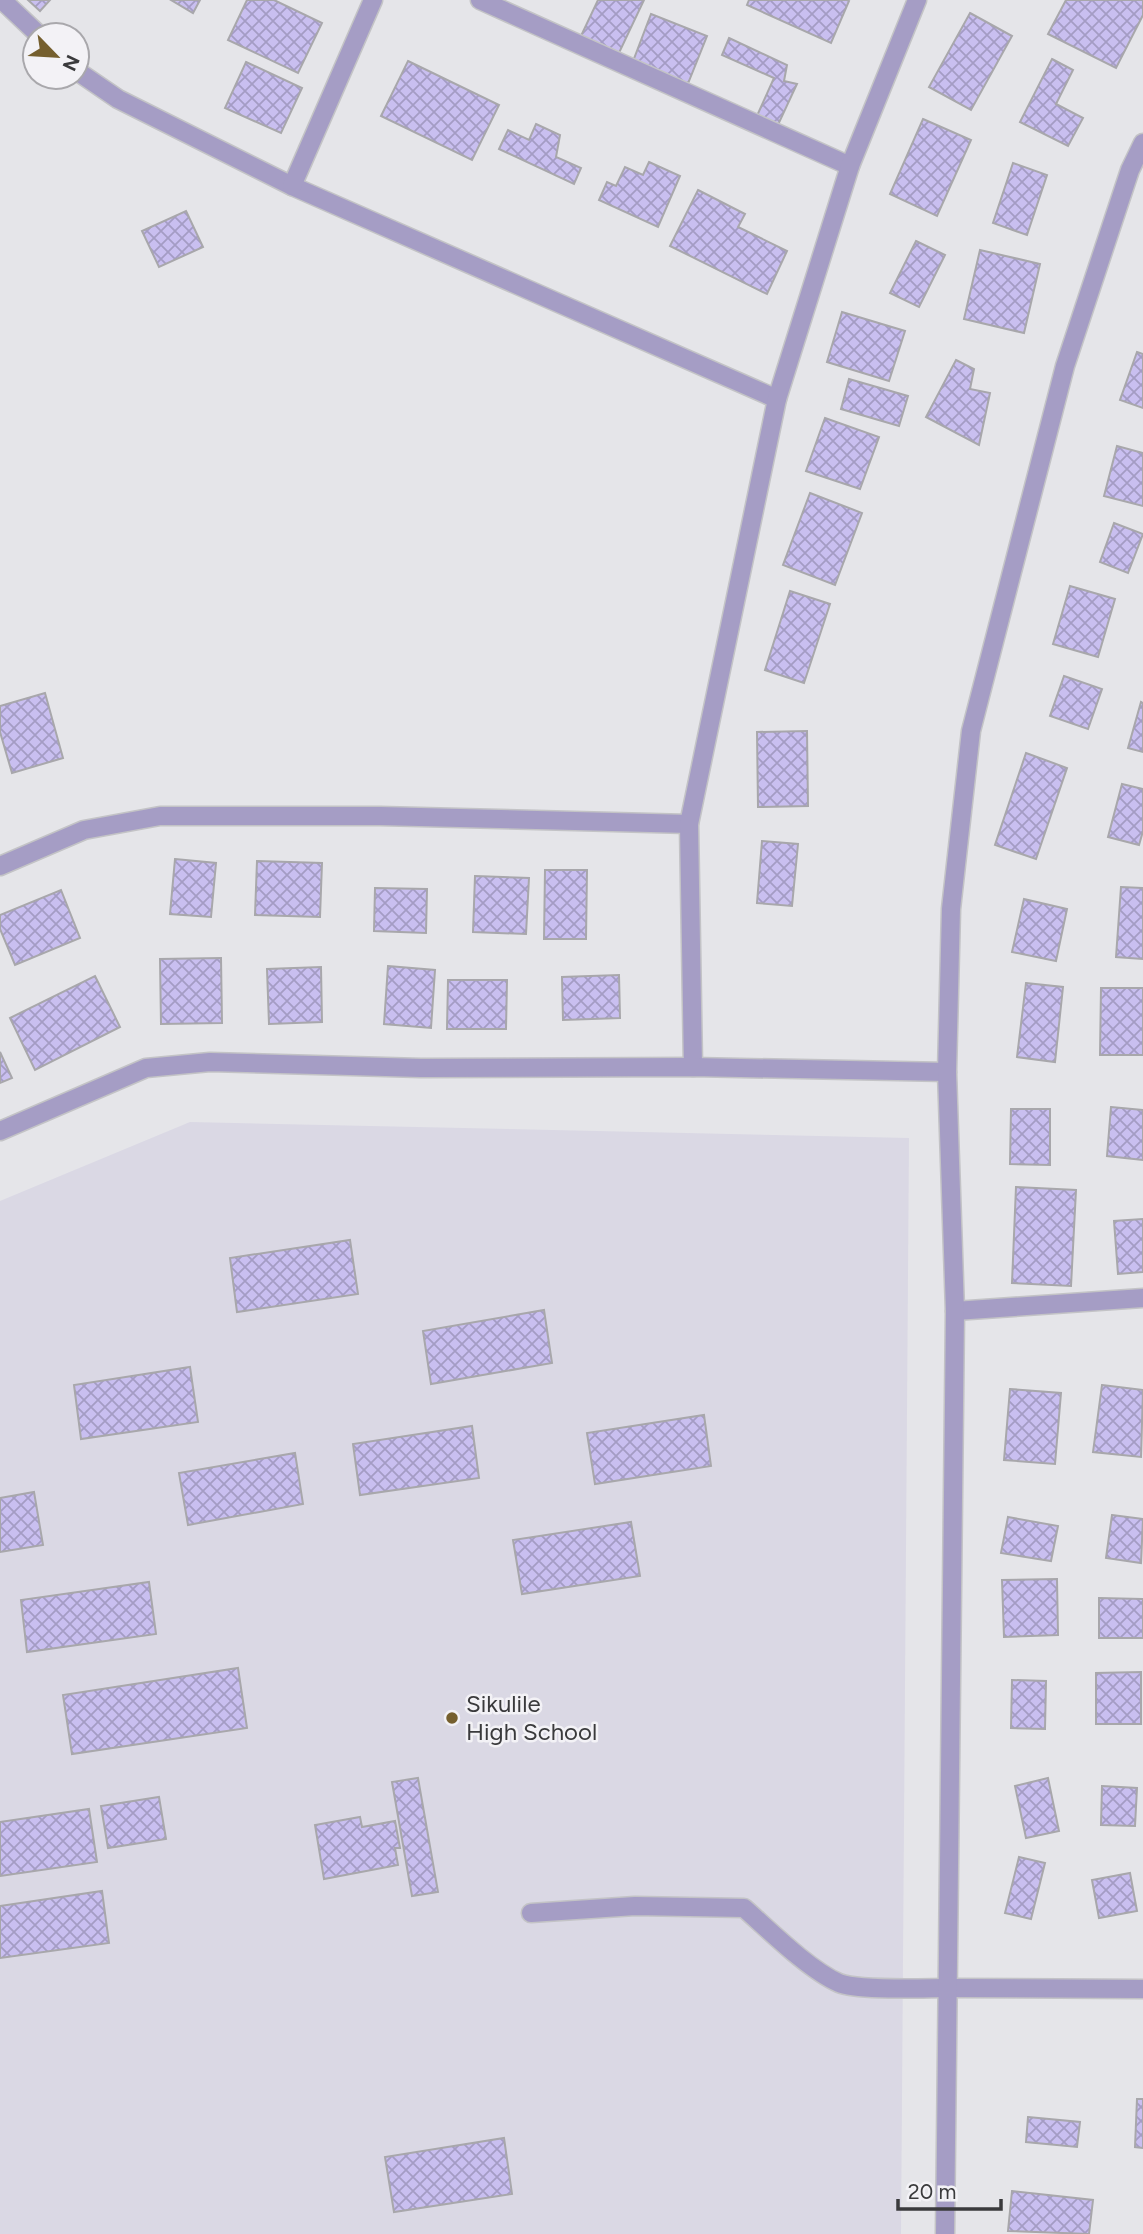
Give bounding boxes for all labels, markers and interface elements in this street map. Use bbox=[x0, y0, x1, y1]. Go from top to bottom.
north arrow bbox=[21, 21, 91, 91]
text: N bbox=[57, 51, 84, 74]
place label: Sikulile High School bbox=[466, 1689, 597, 1746]
marker: Sikulile High School bbox=[444, 1710, 460, 1726]
scale bar bbox=[898, 2168, 1001, 2212]
text: 20 m bbox=[908, 2179, 956, 2204]

